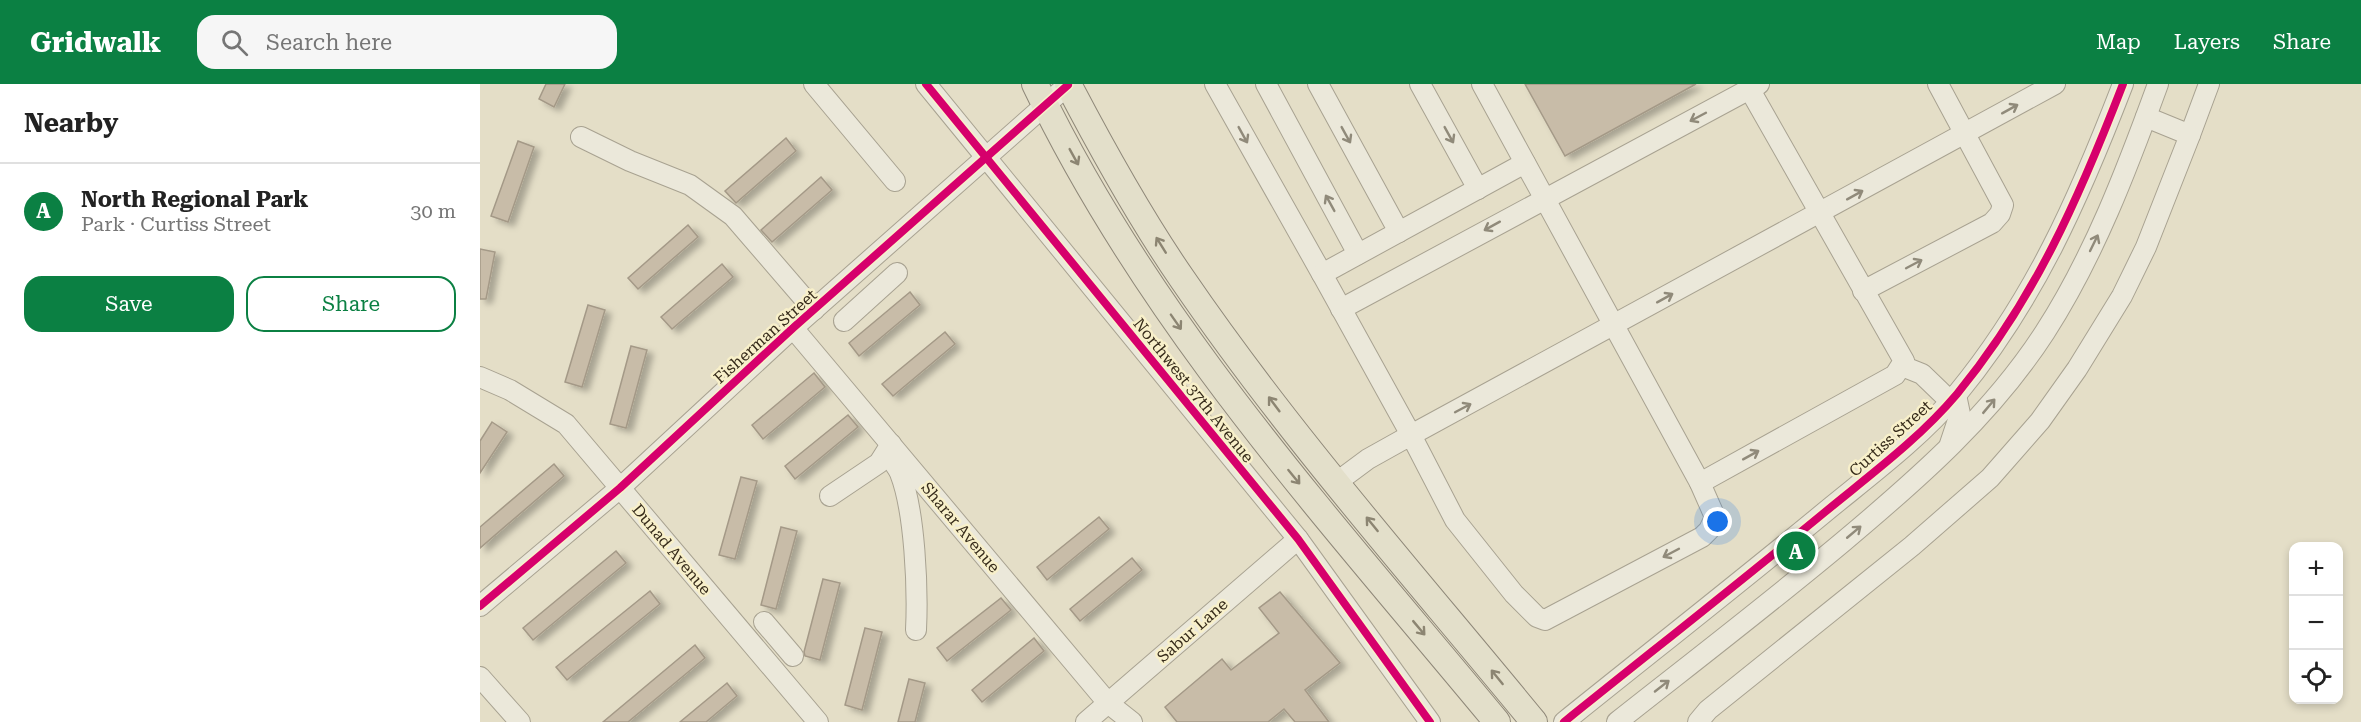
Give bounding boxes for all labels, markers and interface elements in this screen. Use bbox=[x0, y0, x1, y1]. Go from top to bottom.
search box bbox=[197, 15, 617, 69]
text: Gridwalk bbox=[30, 26, 161, 59]
icon: search bbox=[218, 26, 251, 59]
text: Search here bbox=[266, 30, 392, 55]
text: Map bbox=[2096, 30, 2141, 54]
text: Layers bbox=[2174, 30, 2240, 54]
text: Share bbox=[2273, 30, 2331, 54]
one-way arrow bbox=[2000, 103, 2018, 114]
text: Nearby bbox=[24, 108, 118, 138]
one-way arrow bbox=[1690, 111, 1707, 123]
one-way arrow bbox=[1237, 126, 1249, 143]
one-way arrow bbox=[1341, 126, 1352, 144]
one-way arrow bbox=[1443, 126, 1455, 143]
one-way arrow bbox=[1069, 147, 1080, 165]
text: North Regional Park bbox=[81, 187, 308, 212]
one-way arrow bbox=[1845, 189, 1863, 200]
one-way arrow bbox=[1324, 194, 1335, 212]
text: A bbox=[36, 199, 51, 223]
text: 30 m bbox=[410, 199, 456, 223]
text: Park · Curtiss Street bbox=[81, 212, 271, 236]
one-way arrow bbox=[1484, 220, 1501, 232]
one-way arrow bbox=[2088, 234, 2100, 252]
one-way arrow bbox=[1154, 237, 1167, 254]
one-way arrow bbox=[1905, 257, 1923, 269]
button: Save bbox=[24, 276, 234, 332]
button: Share bbox=[246, 276, 456, 332]
street label: Fisherman Street bbox=[710, 285, 821, 387]
one-way arrow bbox=[1656, 292, 1673, 304]
street label: Northwest 37th Avenue bbox=[1129, 314, 1258, 467]
one-way arrow bbox=[1170, 314, 1182, 330]
one-way arrow bbox=[1268, 396, 1281, 412]
street label: Curtiss Street bbox=[1845, 396, 1936, 480]
one-way arrow bbox=[1982, 399, 1995, 415]
one-way arrow bbox=[1454, 402, 1471, 414]
one-way arrow bbox=[1742, 449, 1759, 461]
one-way arrow bbox=[1288, 469, 1301, 485]
street label: Sharar Avenue bbox=[917, 478, 1004, 577]
street label: Dunad Avenue bbox=[628, 500, 715, 599]
your location bbox=[1703, 507, 1732, 536]
one-way arrow bbox=[1365, 517, 1378, 533]
one-way arrow bbox=[1846, 525, 1861, 539]
pin: A bbox=[1776, 528, 1816, 574]
map controls bbox=[2289, 542, 2343, 704]
button: + bbox=[2289, 542, 2343, 596]
one-way arrow bbox=[1663, 547, 1680, 559]
street label: Sabur Lane bbox=[1153, 594, 1232, 666]
button: − bbox=[2289, 596, 2343, 650]
one-way arrow bbox=[1412, 620, 1426, 635]
button: locate bbox=[2289, 650, 2343, 704]
one-way arrow bbox=[1490, 669, 1503, 685]
one-way arrow bbox=[1654, 679, 1670, 692]

